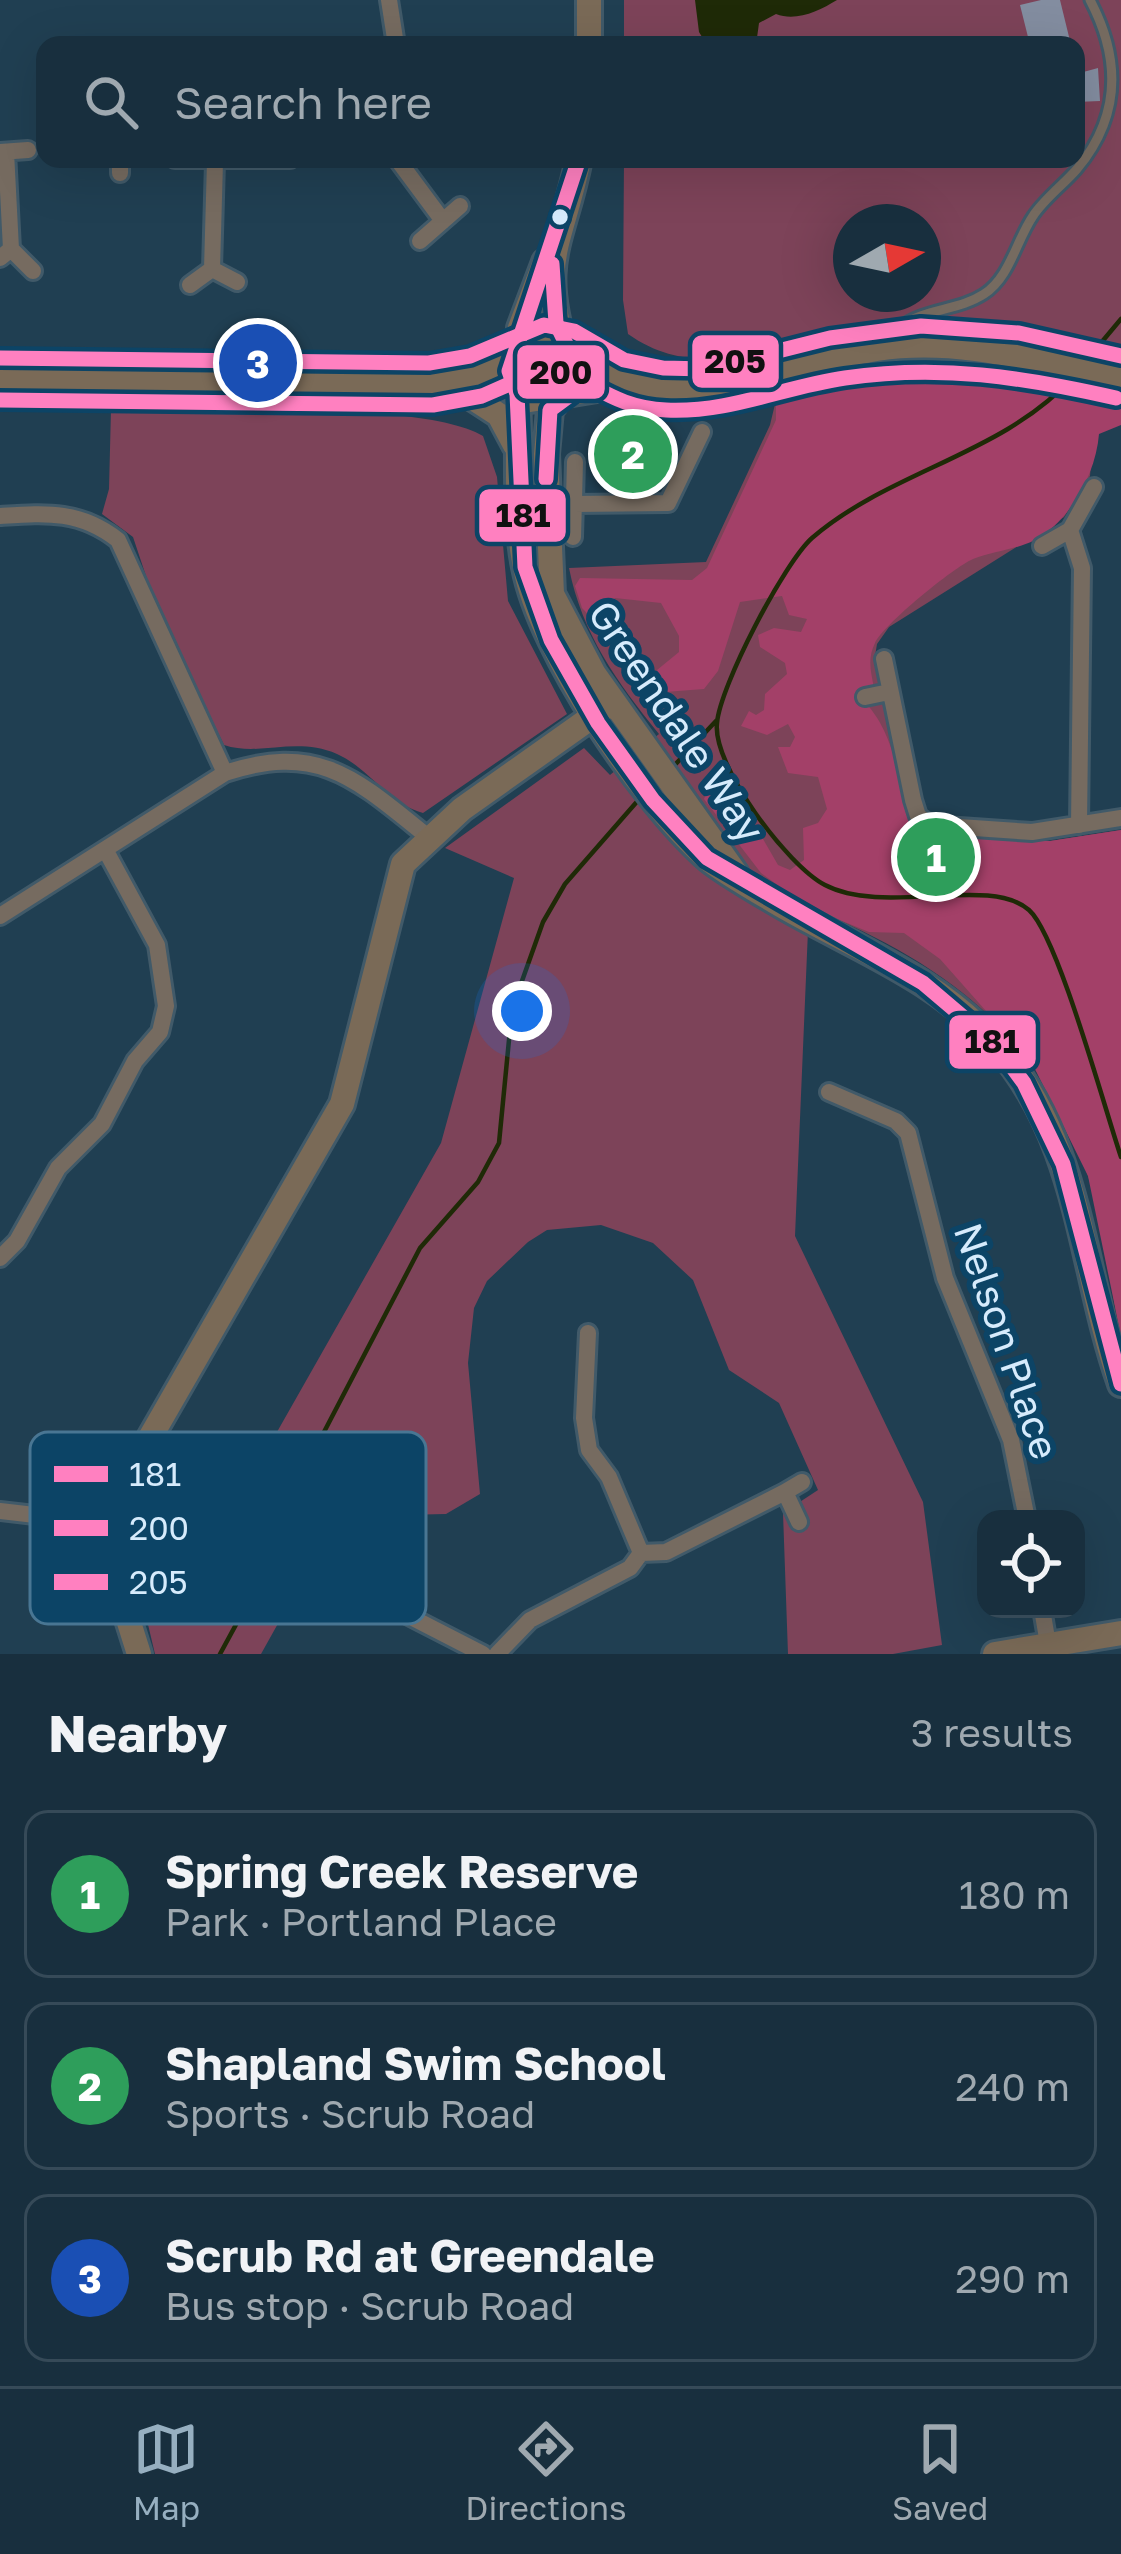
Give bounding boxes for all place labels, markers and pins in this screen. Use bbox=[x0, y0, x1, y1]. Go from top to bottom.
unlabelled marker bbox=[549, 206, 571, 228]
pin: 3 bbox=[219, 318, 297, 408]
pin: 2 bbox=[594, 409, 672, 499]
pin: 1 bbox=[897, 812, 975, 902]

